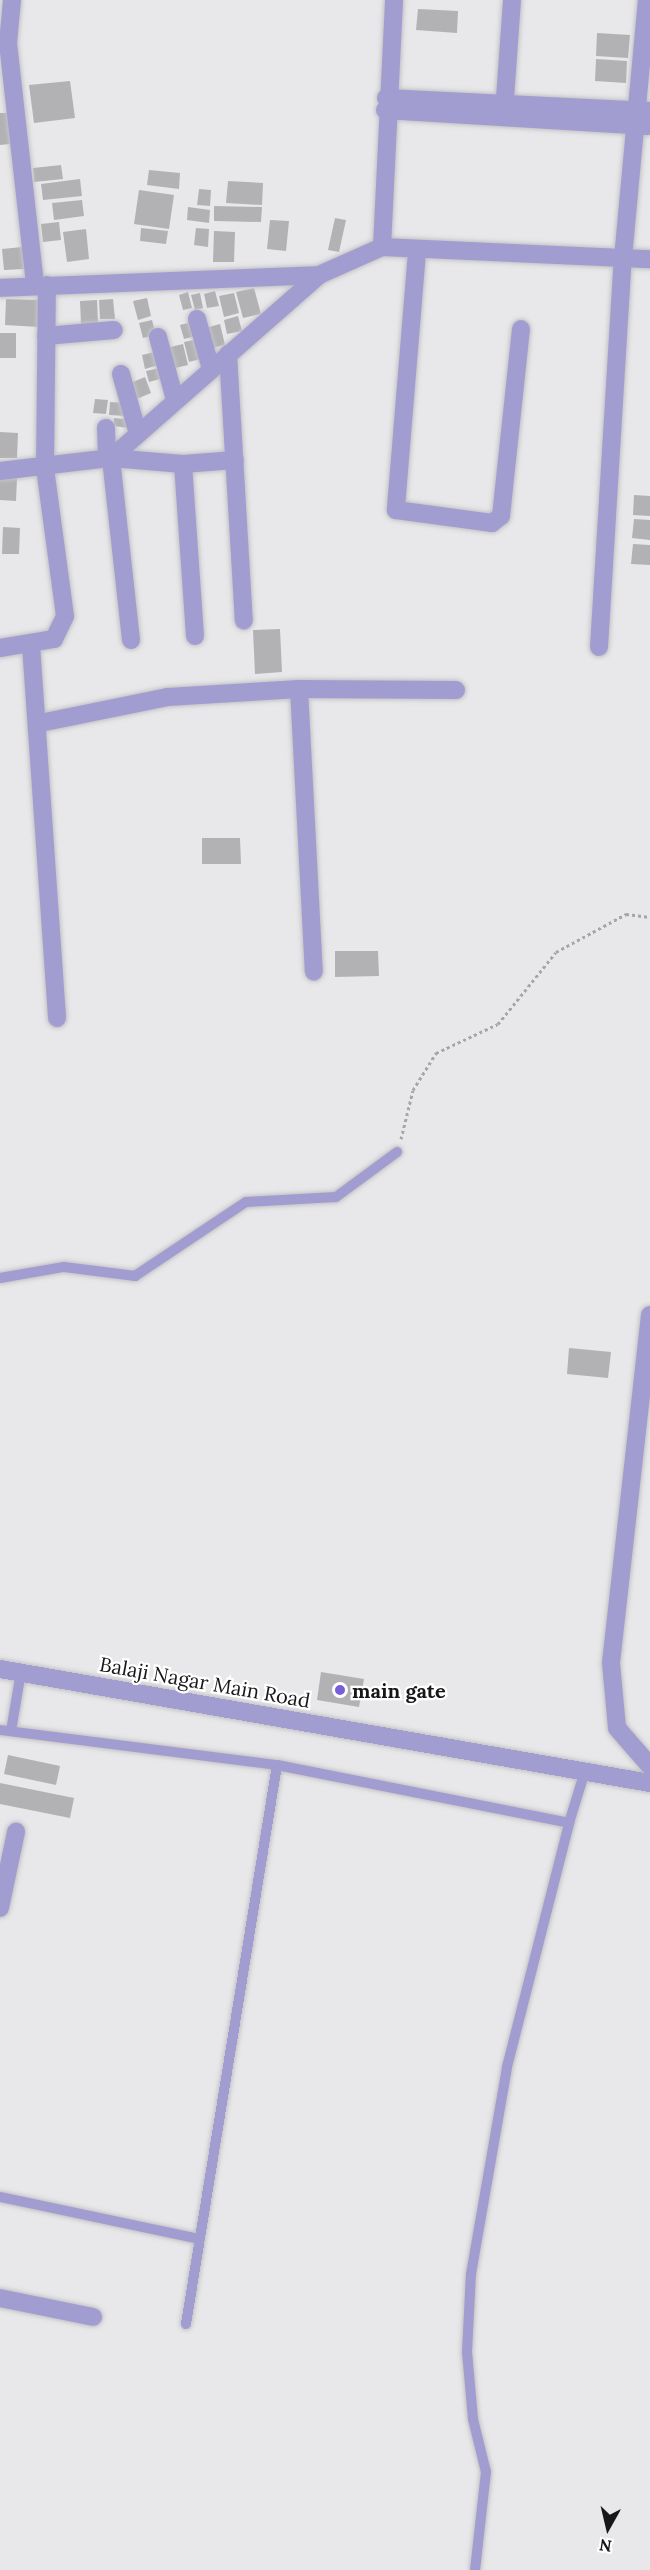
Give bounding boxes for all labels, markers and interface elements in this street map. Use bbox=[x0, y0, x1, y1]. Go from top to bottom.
street label: Balaji Nagar Main Road bbox=[98, 1652, 312, 1712]
place label: main gate bbox=[352, 1678, 446, 1702]
marker: main gate bbox=[333, 1683, 347, 1697]
north arrow bbox=[578, 2498, 638, 2558]
text: N bbox=[598, 2535, 613, 2557]

